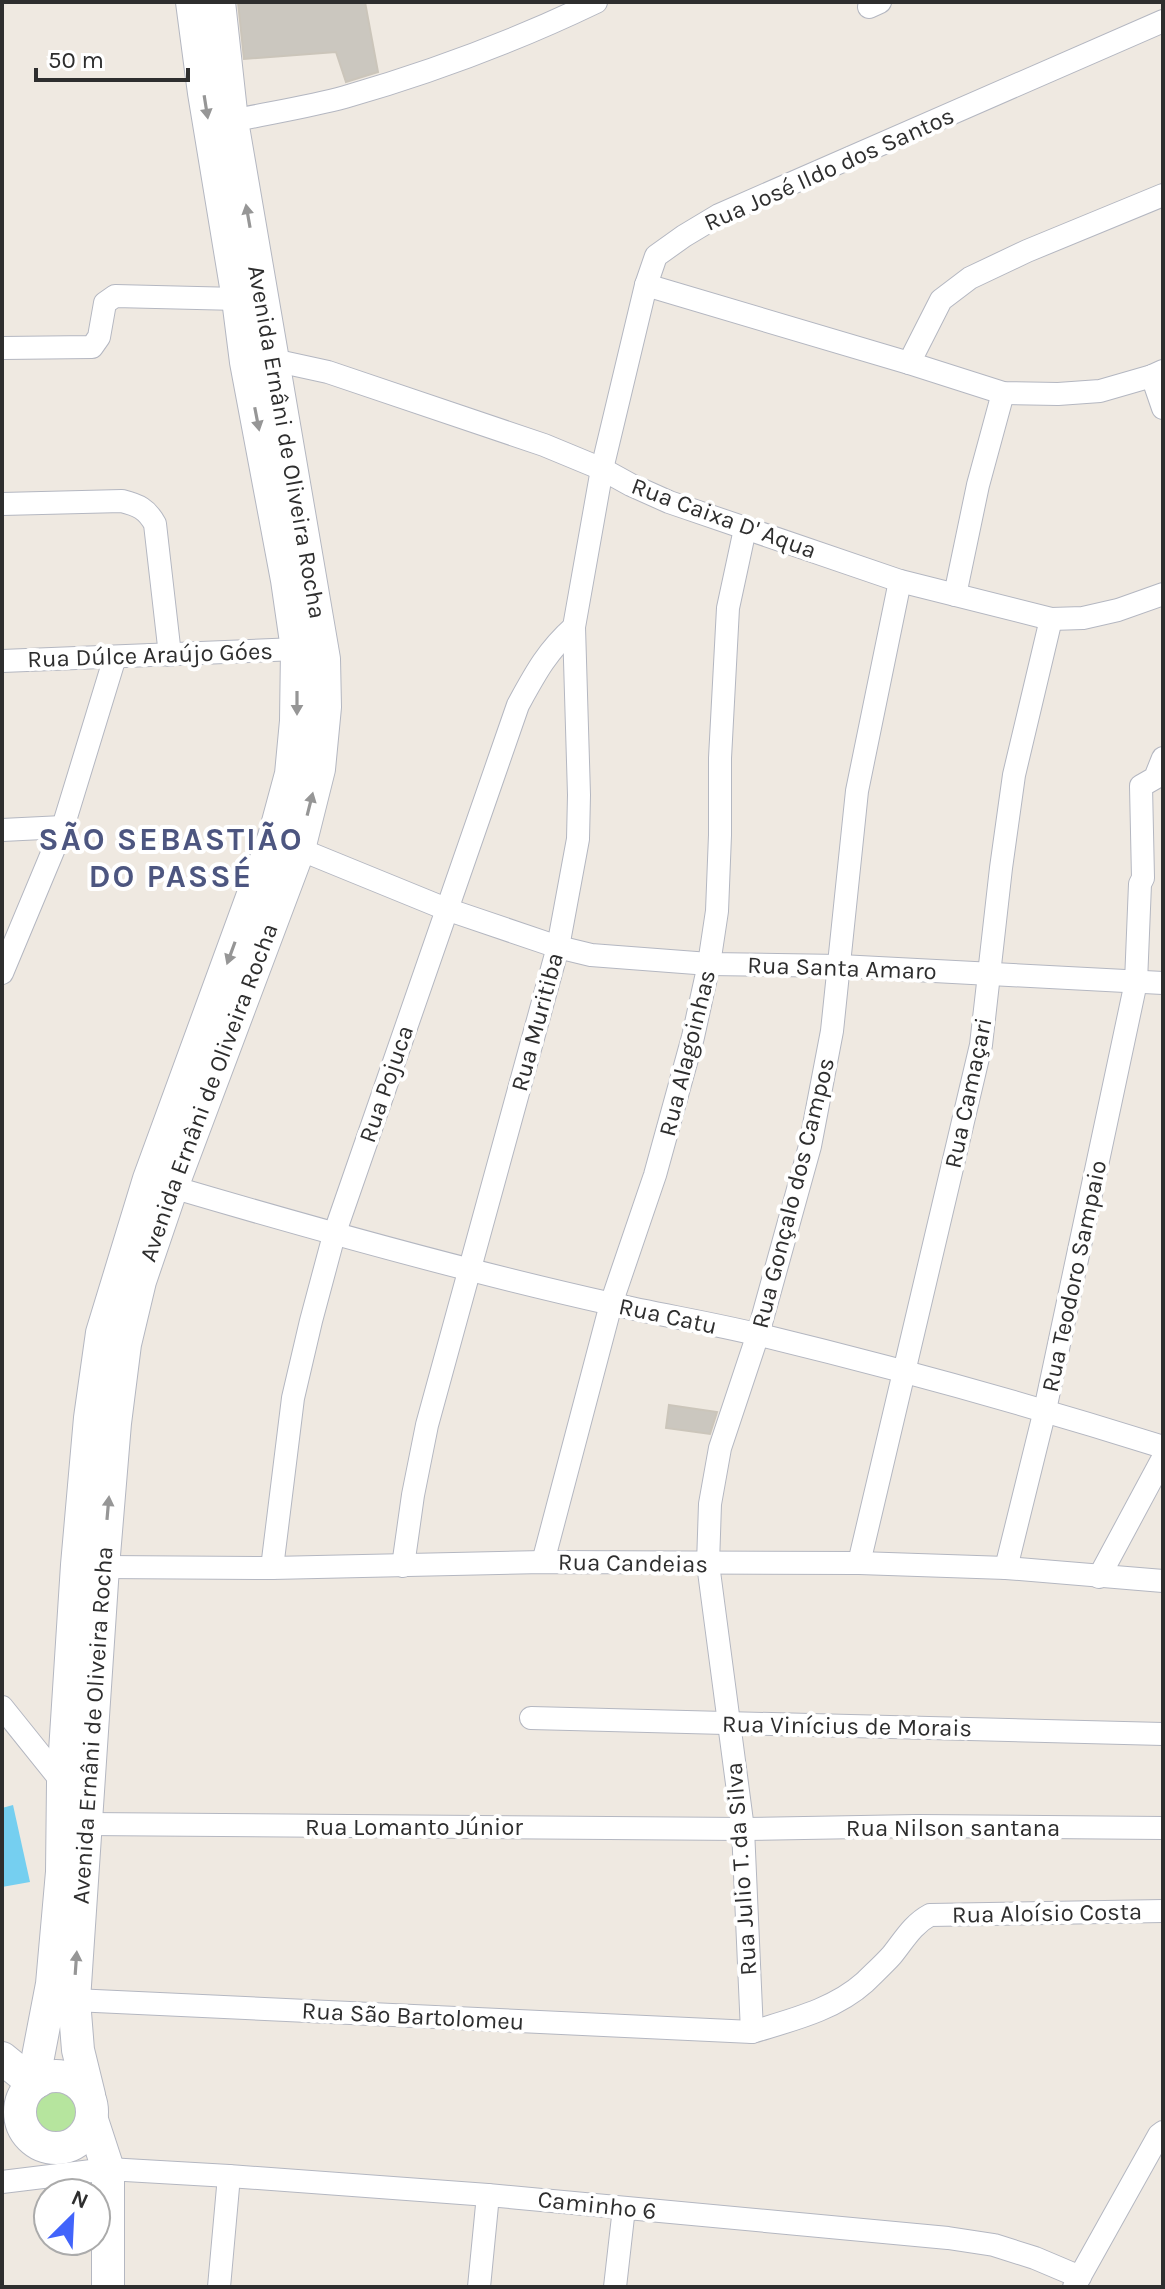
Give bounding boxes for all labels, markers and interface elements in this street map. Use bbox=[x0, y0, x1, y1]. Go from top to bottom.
scale bar bbox=[36, 32, 188, 82]
text: 50 m bbox=[48, 46, 104, 74]
one-way arrow bbox=[201, 95, 213, 120]
street label: Rua José Ildo dos Santos bbox=[700, 101, 958, 237]
one-way arrow bbox=[242, 203, 254, 228]
street label: Avenida Ernâni de Oliveira Rocha bbox=[242, 263, 332, 621]
one-way arrow bbox=[251, 407, 263, 432]
street label: Rua Caixa D' Aqua bbox=[628, 472, 820, 564]
street label: Rua Dúlce Araújo Góes bbox=[27, 637, 273, 673]
one-way arrow bbox=[291, 691, 303, 716]
one-way arrow bbox=[304, 792, 317, 817]
district label: SÃO SEBASTIÃO DO PASSÉ bbox=[38, 821, 304, 895]
street label: Avenida Ernâni de Oliveira Rocha bbox=[134, 919, 284, 1265]
one-way arrow bbox=[225, 941, 237, 965]
street label: Rua Muritiba bbox=[505, 950, 569, 1094]
street label: Rua Santa Amaro bbox=[747, 951, 937, 985]
street label: Rua Alagoinhas bbox=[653, 967, 721, 1139]
street label: Rua Camaçari bbox=[938, 1015, 998, 1171]
street label: Rua Pojuca bbox=[353, 1022, 419, 1146]
street label: Rua Gonçalo dos Campos bbox=[746, 1055, 840, 1331]
street label: Rua Teodoro Sampaio bbox=[1036, 1158, 1112, 1394]
street label: Rua Catu bbox=[616, 1292, 720, 1340]
one-way arrow bbox=[102, 1495, 115, 1520]
street label: Avenida Ernâni de Oliveira Rocha bbox=[66, 1545, 119, 1905]
street label: Rua Candeias bbox=[558, 1548, 708, 1578]
street label: Rua Vinícius de Morais bbox=[722, 1710, 972, 1742]
street label: Rua Julio T. da Silva bbox=[720, 1761, 762, 1977]
street label: Rua Lomanto Júnior bbox=[305, 1813, 523, 1841]
street label: Rua Nilson santana bbox=[846, 1814, 1060, 1842]
street label: Rua Aloísio Costa bbox=[952, 1897, 1142, 1929]
one-way arrow bbox=[70, 1950, 83, 1975]
street label: Rua São Bartolomeu bbox=[301, 1996, 525, 2036]
north arrow bbox=[32, 2177, 112, 2257]
text: N bbox=[67, 2185, 92, 2215]
street label: Caminho 6 bbox=[536, 2185, 658, 2225]

